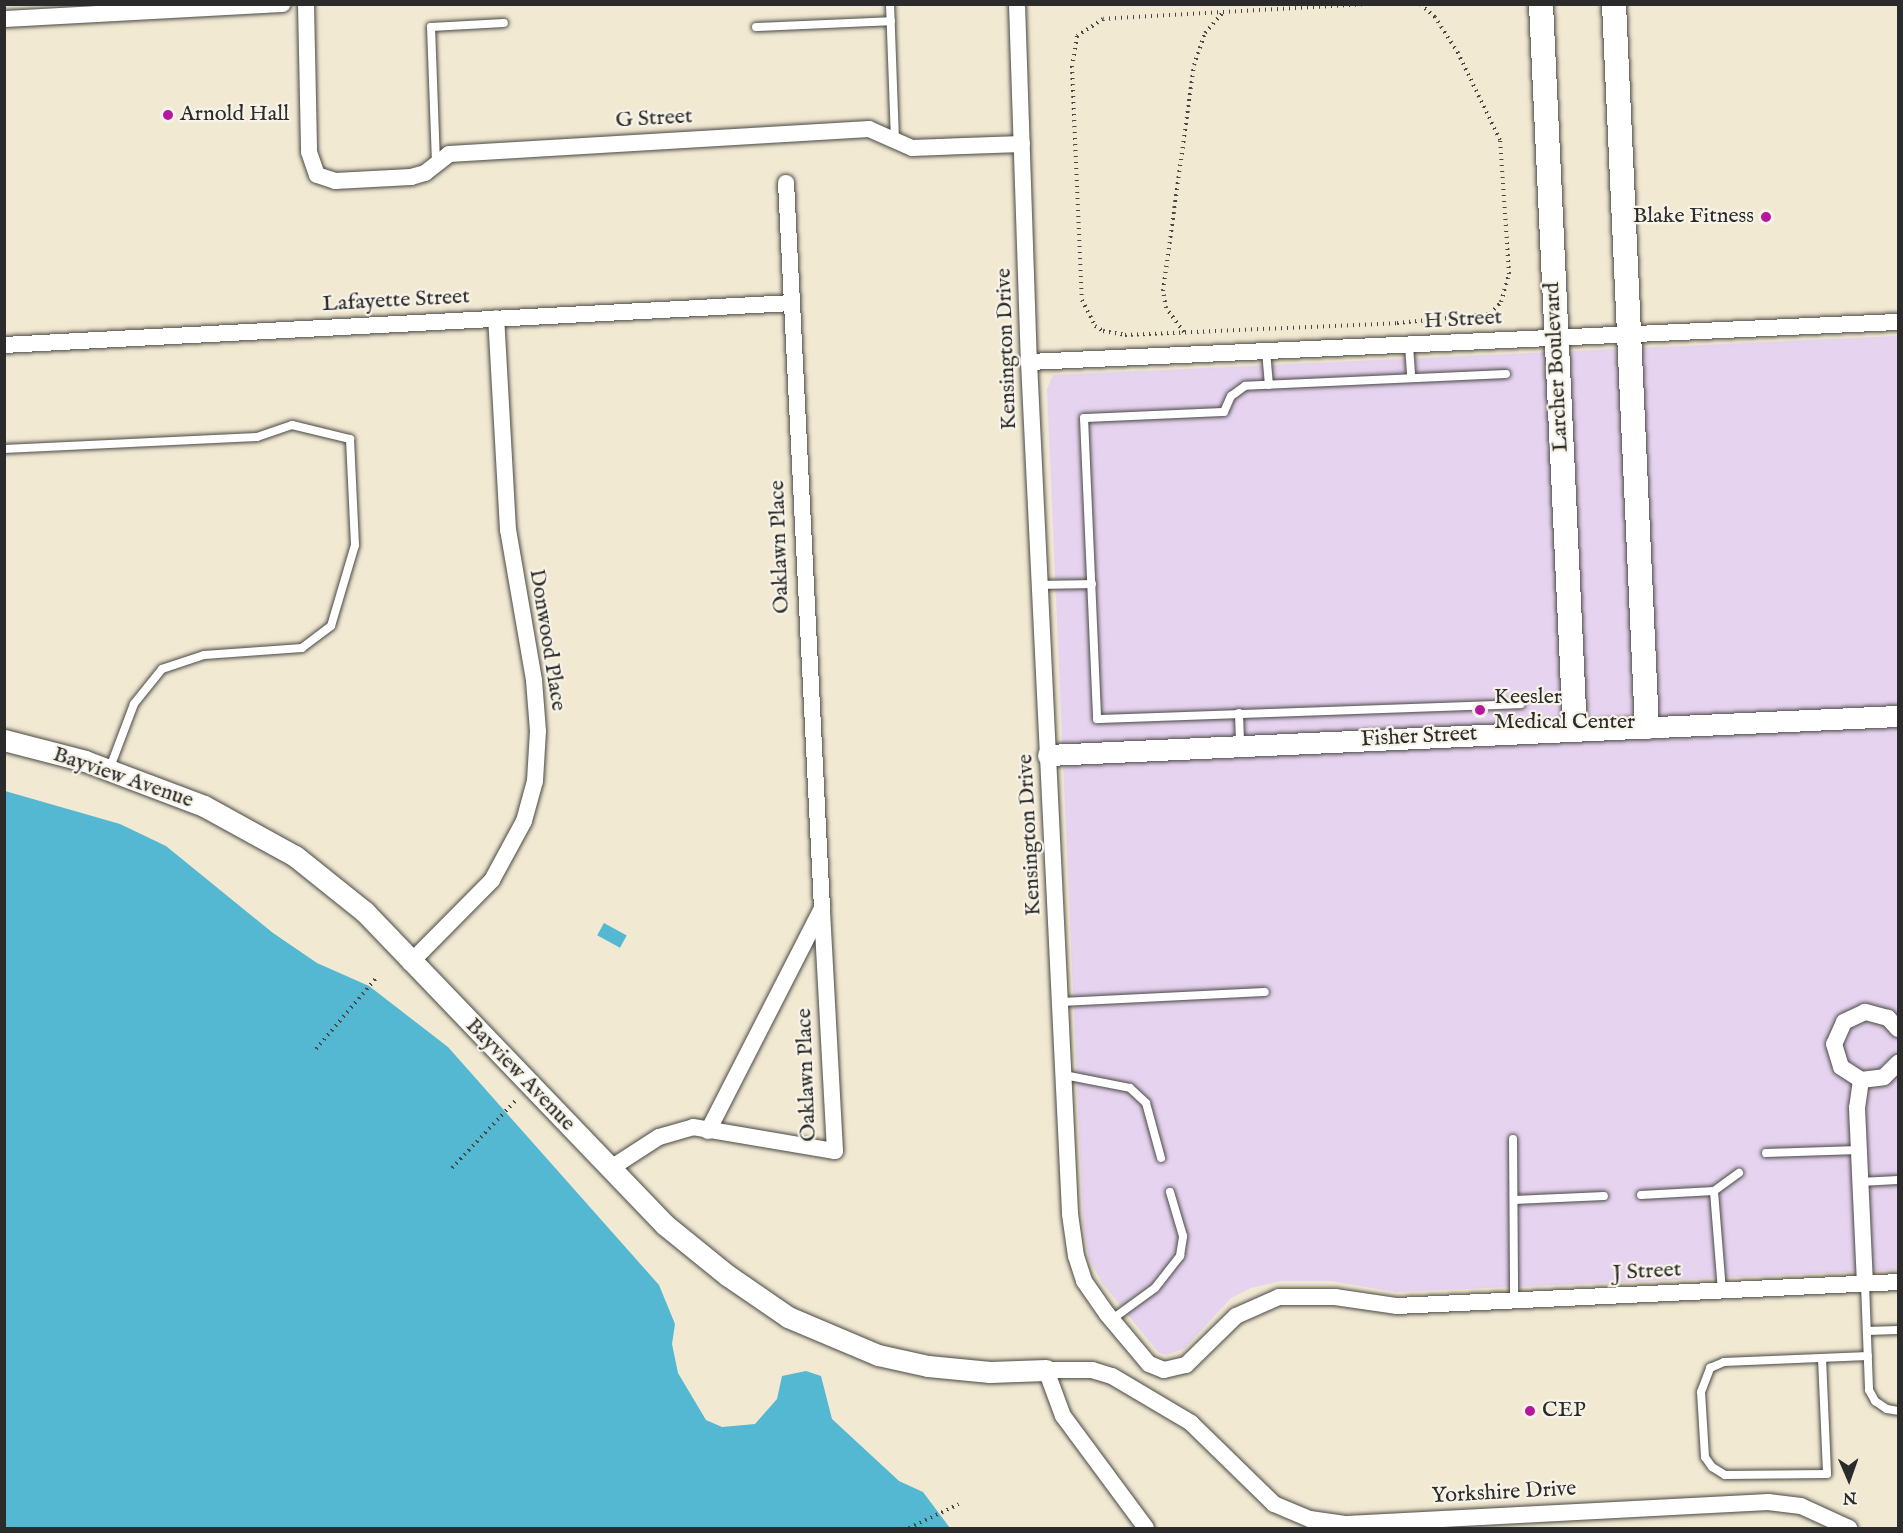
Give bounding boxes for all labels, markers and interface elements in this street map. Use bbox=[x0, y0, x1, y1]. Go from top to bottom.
place label: Arnold Hall bbox=[180, 102, 289, 128]
street label: G Street bbox=[615, 104, 693, 134]
marker: Arnold Hall bbox=[161, 108, 175, 122]
place label: Blake Fitness bbox=[1633, 204, 1754, 230]
marker: Blake Fitness bbox=[1759, 210, 1773, 224]
street label: Kensington Drive bbox=[991, 268, 1023, 430]
street label: Larcher Boulevard bbox=[1539, 281, 1575, 453]
street label: Lafayette Street bbox=[322, 284, 470, 318]
street label: H Street bbox=[1423, 305, 1503, 335]
street label: Oaklawn Place bbox=[764, 480, 796, 614]
street label: Donwood Place bbox=[523, 567, 571, 713]
place label: Keesler Medical Center bbox=[1494, 684, 1635, 736]
marker: Keesler Medical Center bbox=[1471, 701, 1489, 719]
street label: Fisher Street bbox=[1360, 721, 1478, 753]
street label: Bayview Avenue bbox=[49, 742, 197, 814]
street label: Kensington Drive bbox=[1013, 753, 1047, 917]
street label: Oaklawn Place bbox=[791, 1008, 823, 1142]
street label: Bayview Avenue bbox=[460, 1013, 580, 1137]
street label: J Street bbox=[1612, 1257, 1682, 1287]
place label: CEP bbox=[1542, 1398, 1586, 1424]
marker: CEP bbox=[1523, 1404, 1537, 1418]
north arrow bbox=[1819, 1449, 1879, 1509]
street label: Yorkshire Drive bbox=[1431, 1476, 1577, 1510]
text: N bbox=[1842, 1487, 1857, 1507]

